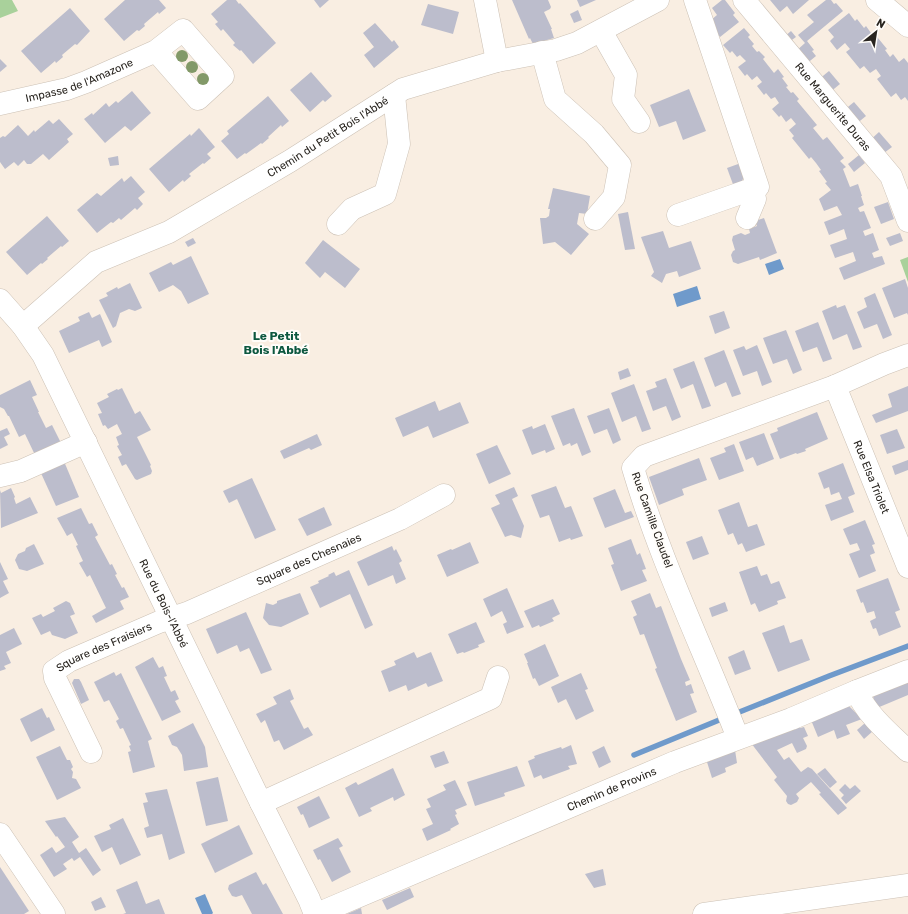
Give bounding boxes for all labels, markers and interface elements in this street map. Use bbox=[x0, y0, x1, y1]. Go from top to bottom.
north arrow bbox=[856, 12, 896, 52]
text: N bbox=[874, 16, 887, 31]
street label: Impasse de l'Amazone bbox=[24, 56, 135, 105]
street label: Rue Marguerite Duras bbox=[793, 60, 874, 154]
street label: Chemin du Petit Bois l'Abbé bbox=[265, 94, 391, 180]
district label: Le Petit Bois l'Abbé bbox=[244, 329, 308, 357]
street label: Rue Elsa Triolet bbox=[851, 438, 893, 516]
street label: Rue Camille Claudel bbox=[629, 470, 675, 570]
street label: Square des Chesnaies bbox=[254, 530, 364, 588]
street label: Rue du Bois-l'Abbé bbox=[137, 557, 191, 650]
street label: Square des Fraisiers bbox=[54, 619, 154, 674]
street label: Chemin de Provins bbox=[565, 764, 659, 814]

